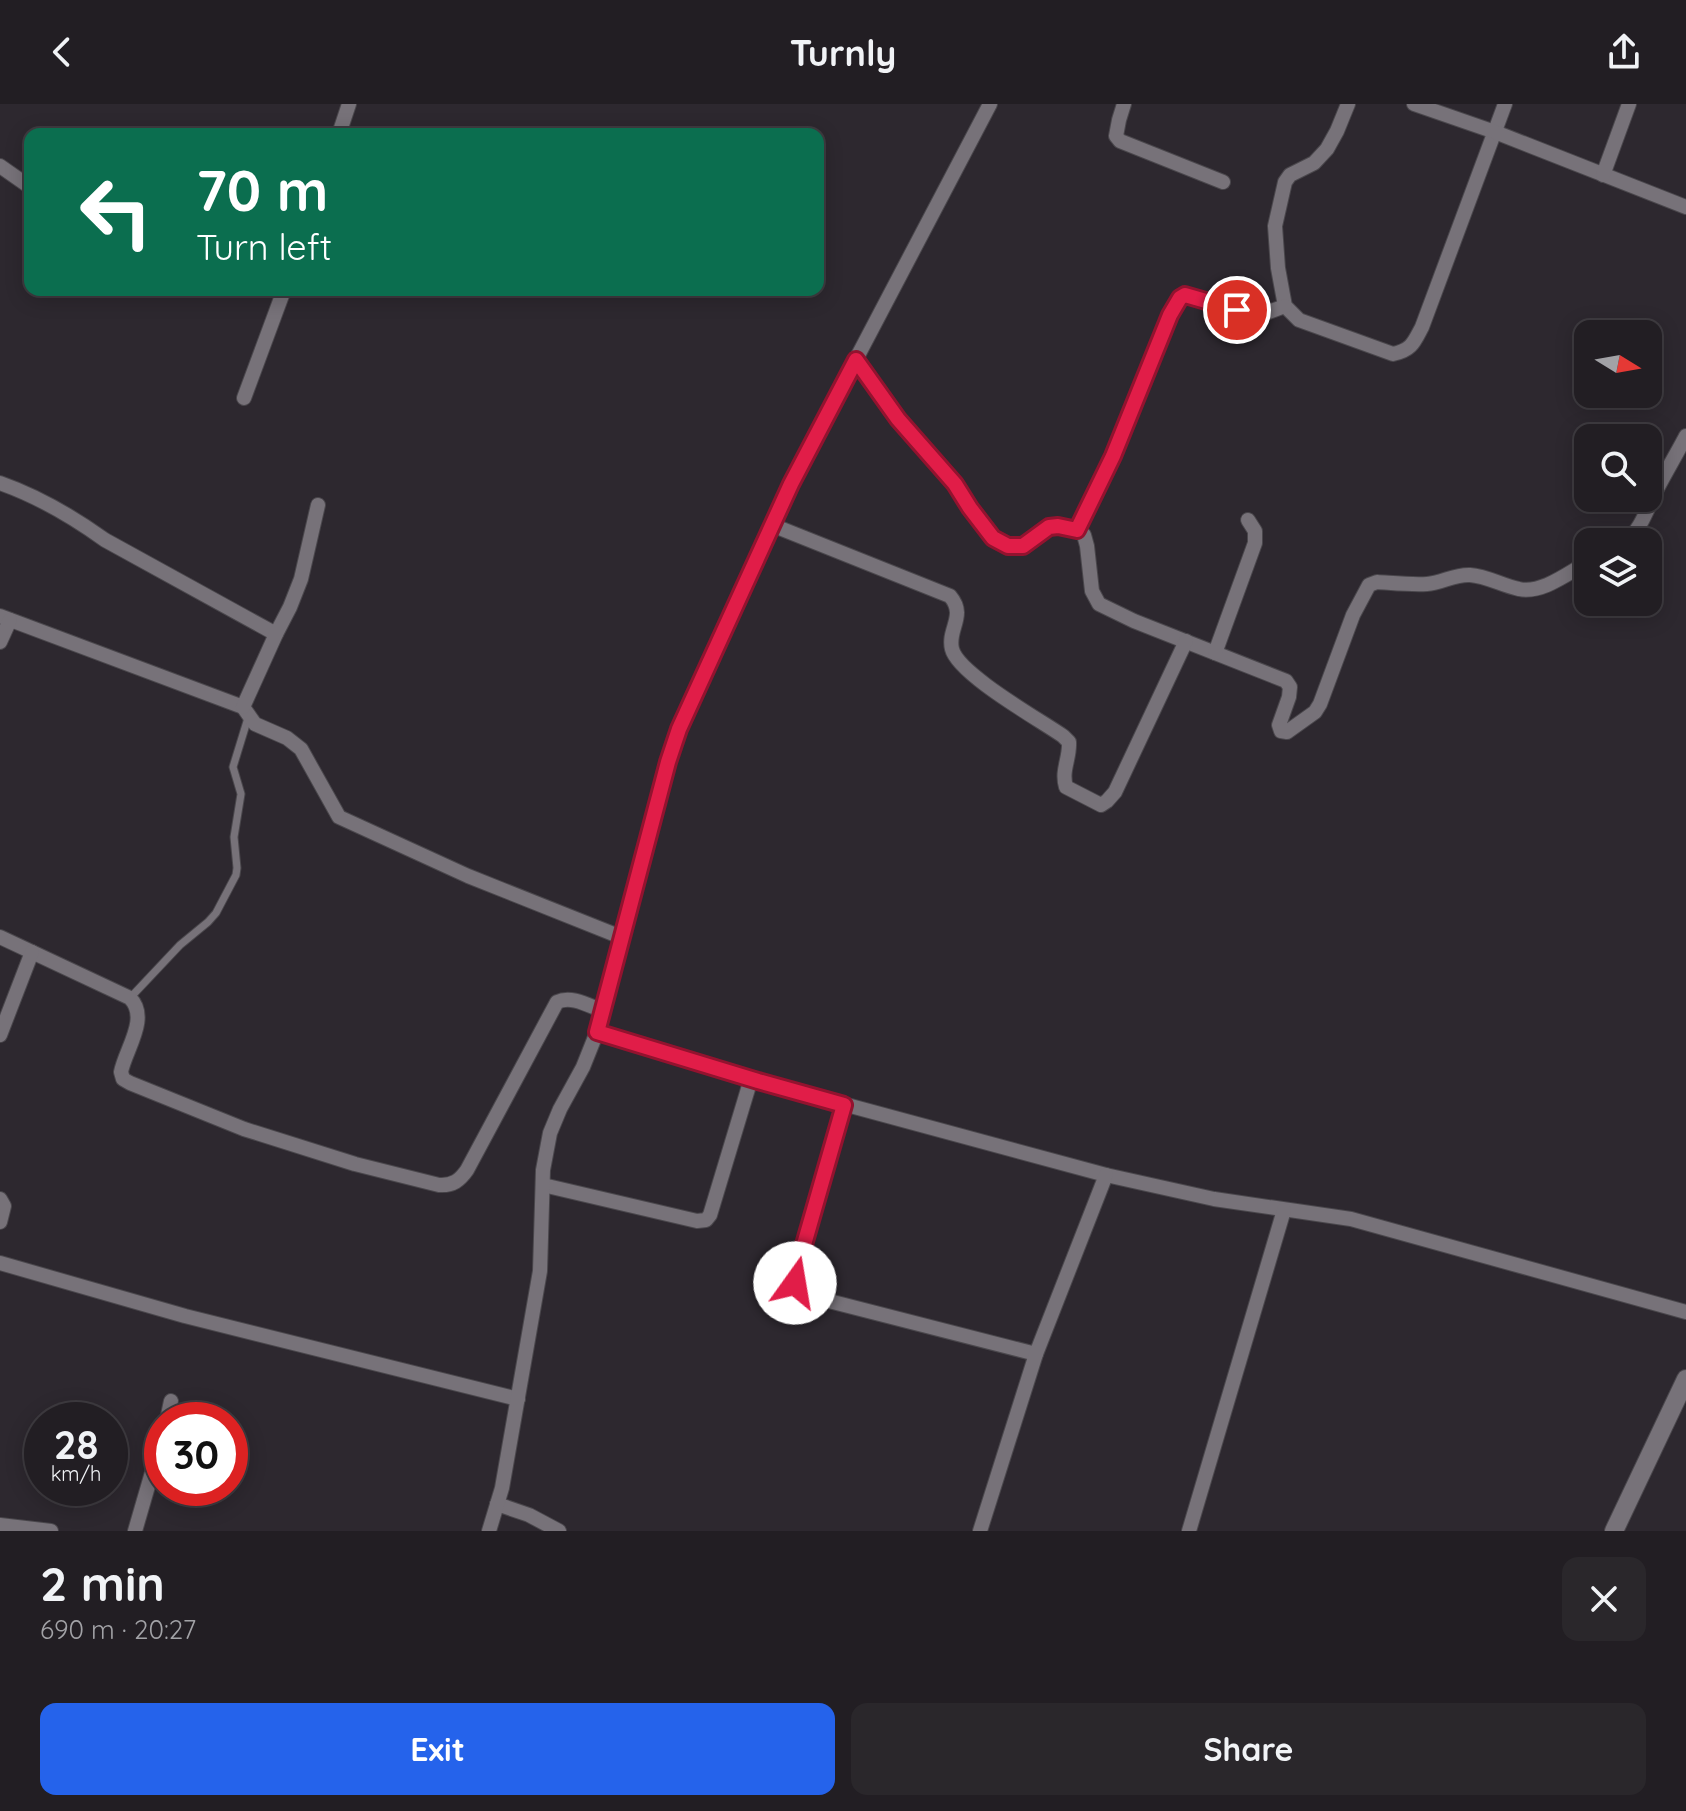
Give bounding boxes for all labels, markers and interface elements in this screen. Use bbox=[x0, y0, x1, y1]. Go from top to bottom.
icon: back bbox=[40, 30, 84, 74]
text: Turnly bbox=[790, 30, 896, 75]
icon: share bbox=[1602, 30, 1646, 74]
text: 70 m bbox=[196, 155, 328, 225]
icon: left bbox=[64, 160, 168, 264]
text: Turn left bbox=[196, 224, 332, 269]
pin bbox=[1203, 276, 1271, 344]
icon: arrive bbox=[1215, 288, 1259, 332]
north arrow bbox=[1574, 320, 1662, 408]
map controls bbox=[1574, 320, 1662, 616]
button: search bbox=[1574, 424, 1662, 512]
button: layers bbox=[1574, 528, 1662, 616]
position arrow bbox=[753, 1241, 837, 1325]
speed limit sign: 30 bbox=[144, 1402, 248, 1506]
text: 28 bbox=[54, 1419, 98, 1469]
text: km/h bbox=[51, 1461, 101, 1486]
text: 2 min bbox=[40, 1553, 165, 1613]
button: close bbox=[1562, 1557, 1646, 1641]
text: 690 m · 20:27 bbox=[40, 1613, 196, 1646]
button: Exit bbox=[40, 1703, 835, 1795]
button: Share bbox=[851, 1703, 1646, 1795]

